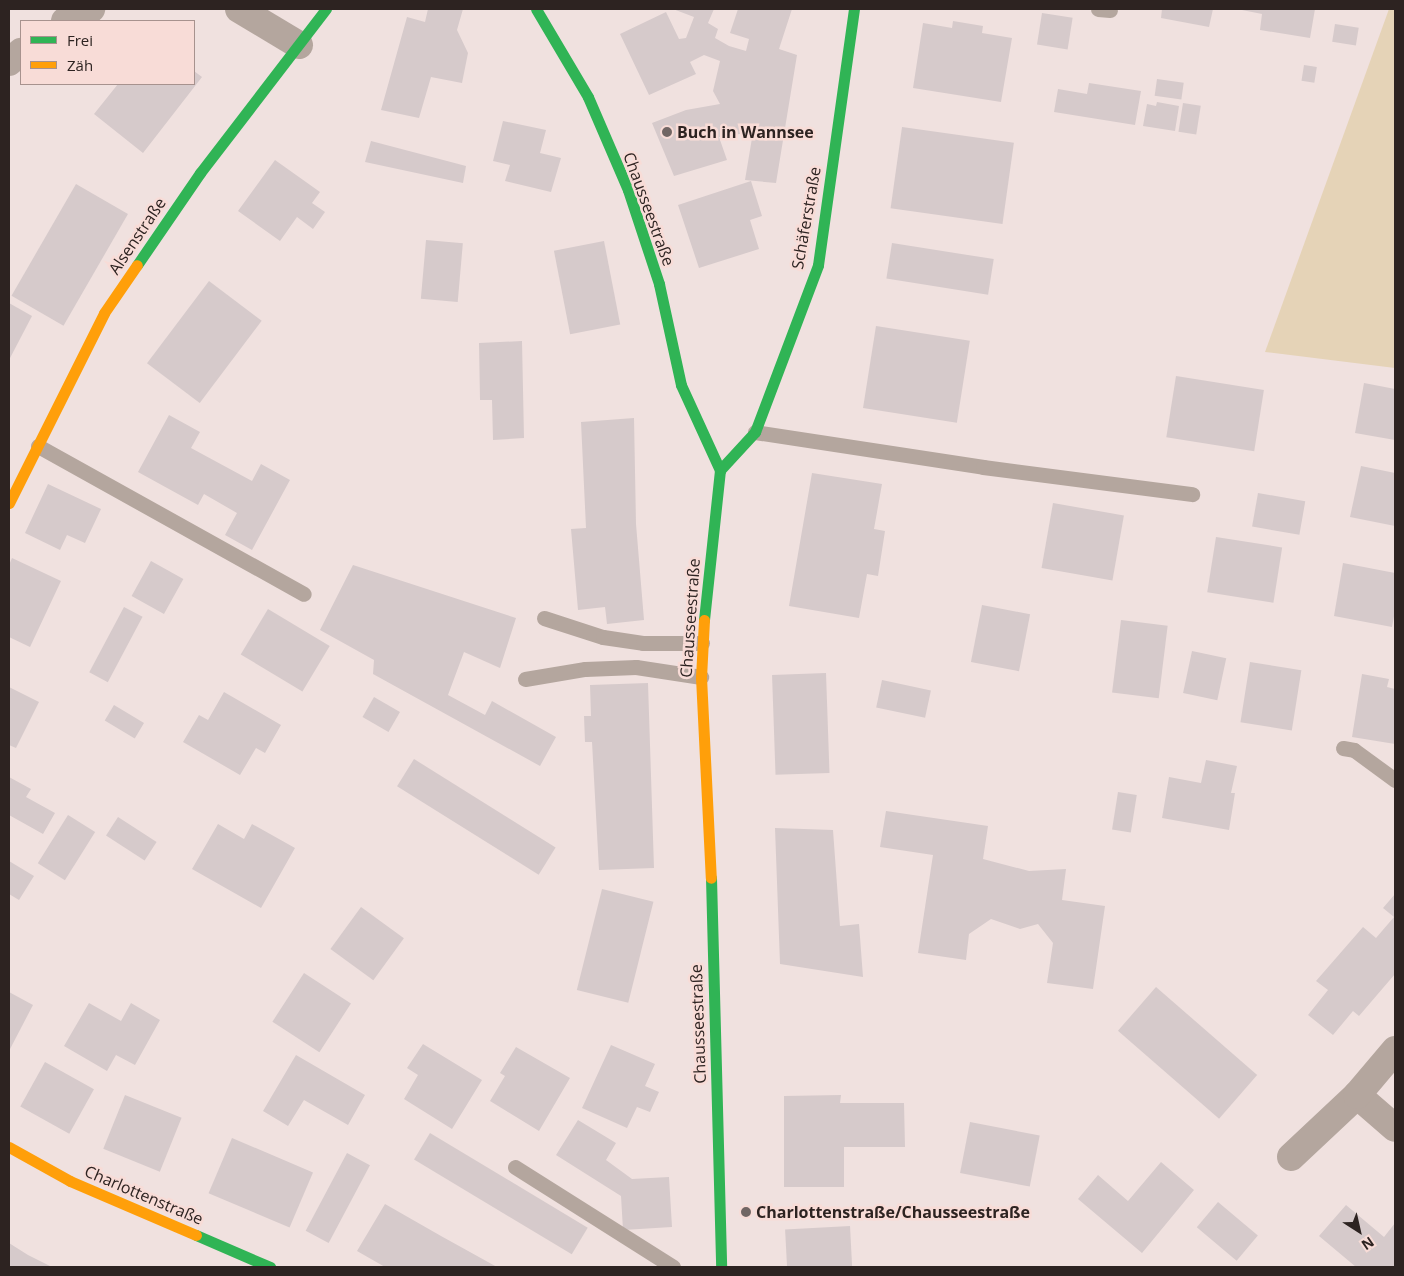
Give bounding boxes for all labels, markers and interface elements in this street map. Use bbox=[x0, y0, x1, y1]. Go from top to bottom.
legend bbox=[20, 20, 195, 85]
text: Frei bbox=[67, 30, 93, 50]
text: Zäh bbox=[67, 55, 93, 75]
place label: Buch in Wannsee bbox=[677, 122, 814, 142]
marker: Buch in Wannsee bbox=[661, 126, 673, 138]
street label: Chausseestraße bbox=[620, 150, 678, 268]
street label: Schäferstraße bbox=[788, 165, 824, 271]
street label: Alsenstraße bbox=[104, 194, 170, 278]
street label: Chausseestraße bbox=[676, 558, 704, 678]
street label: Chausseestraße bbox=[686, 964, 710, 1084]
street label: Charlottenstraße bbox=[82, 1161, 206, 1229]
place label: Charlottenstraße/Chausseestraße bbox=[756, 1202, 1030, 1222]
marker: Charlottenstraße/Chausseestraße bbox=[740, 1206, 752, 1218]
north arrow bbox=[1334, 1206, 1384, 1256]
text: N bbox=[1358, 1233, 1378, 1255]

